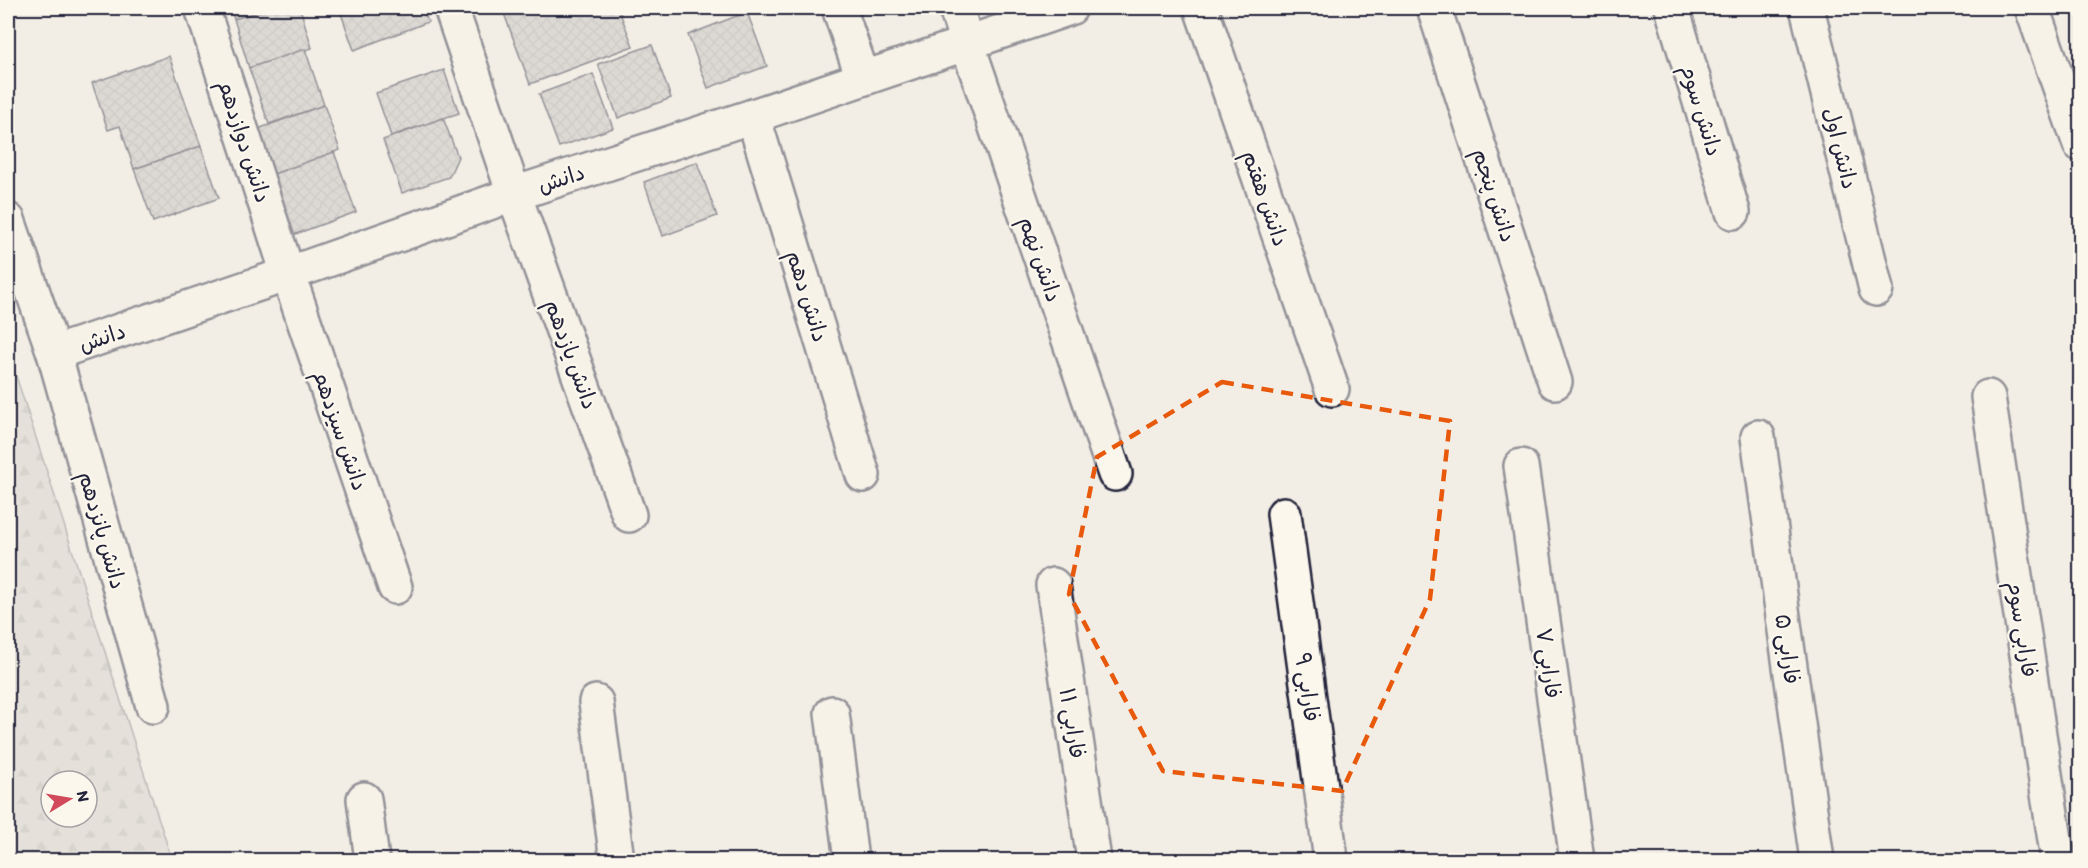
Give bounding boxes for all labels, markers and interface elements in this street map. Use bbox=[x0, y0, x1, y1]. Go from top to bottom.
street label: دانش سوم bbox=[1671, 61, 1728, 160]
street label: دانش دوازدهم bbox=[209, 76, 277, 207]
street label: دانش اول bbox=[1817, 105, 1864, 192]
street label: دانش پنجم bbox=[1464, 145, 1522, 246]
street label: دانش هفتم bbox=[1234, 147, 1295, 251]
street label: دانش bbox=[534, 158, 588, 199]
street label: دانش نهم bbox=[1011, 213, 1068, 306]
street label: دانش دهم bbox=[778, 247, 834, 346]
street label: دانش یازدهم bbox=[536, 296, 604, 414]
street label: دانش bbox=[75, 317, 129, 358]
street label: دانش سیزدهم bbox=[304, 366, 374, 495]
street label: دانش پانزدهم bbox=[70, 468, 132, 593]
street label: فارابی سوم bbox=[1998, 579, 2043, 680]
street label: فارابی ۵ bbox=[1768, 612, 1806, 686]
street label: فارابی ۷ bbox=[1529, 626, 1567, 700]
street label: فارابی ۹ bbox=[1288, 651, 1326, 723]
street label: فارابی ۱۱ bbox=[1053, 686, 1091, 761]
north arrow bbox=[39, 769, 99, 829]
text: N bbox=[73, 789, 94, 803]

